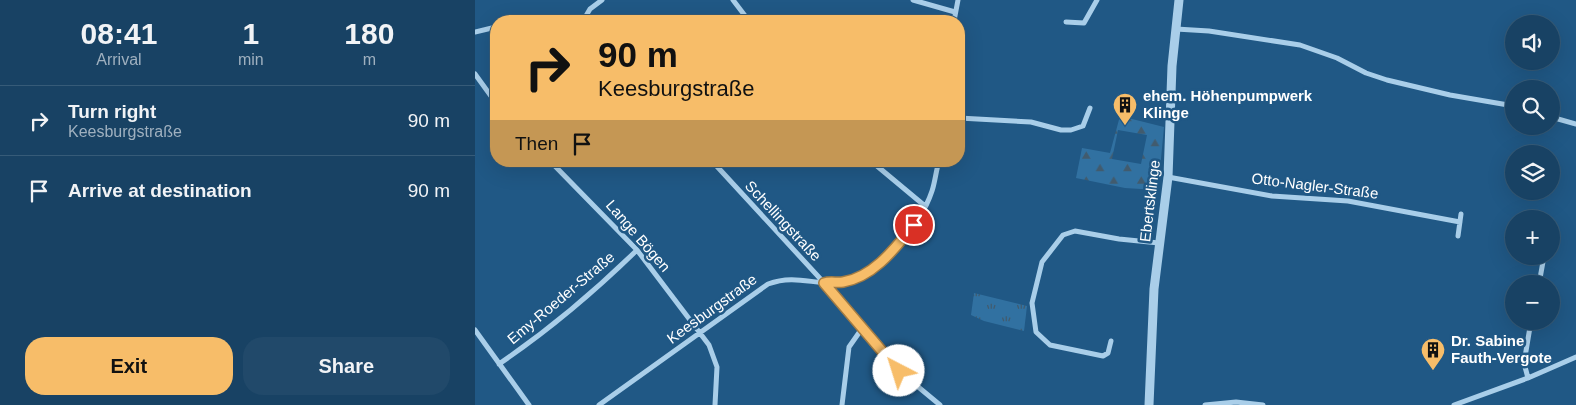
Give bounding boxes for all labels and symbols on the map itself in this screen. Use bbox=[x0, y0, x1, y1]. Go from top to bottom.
place label: ehem. Höhenpumpwerk Klinge bbox=[1143, 87, 1313, 121]
building icon: ehem. Höhenpumpwerk Klinge bbox=[1112, 92, 1138, 126]
street label: Ebertsklinge bbox=[1136, 159, 1163, 243]
street label: Otto-Nagler-Straße bbox=[1251, 169, 1379, 202]
street label: Schellingstraße bbox=[742, 177, 825, 264]
street label: Lange Bögen bbox=[603, 196, 674, 275]
pin bbox=[893, 204, 935, 246]
street label: Emy-Roeder-Straße bbox=[504, 248, 618, 347]
street label: Keesburgstraße bbox=[664, 270, 760, 347]
place label: Dr. Sabine Fauth-Vergote bbox=[1451, 332, 1552, 366]
building icon: Dr. Sabine Fauth-Vergote bbox=[1420, 337, 1446, 371]
position arrow bbox=[872, 344, 924, 396]

